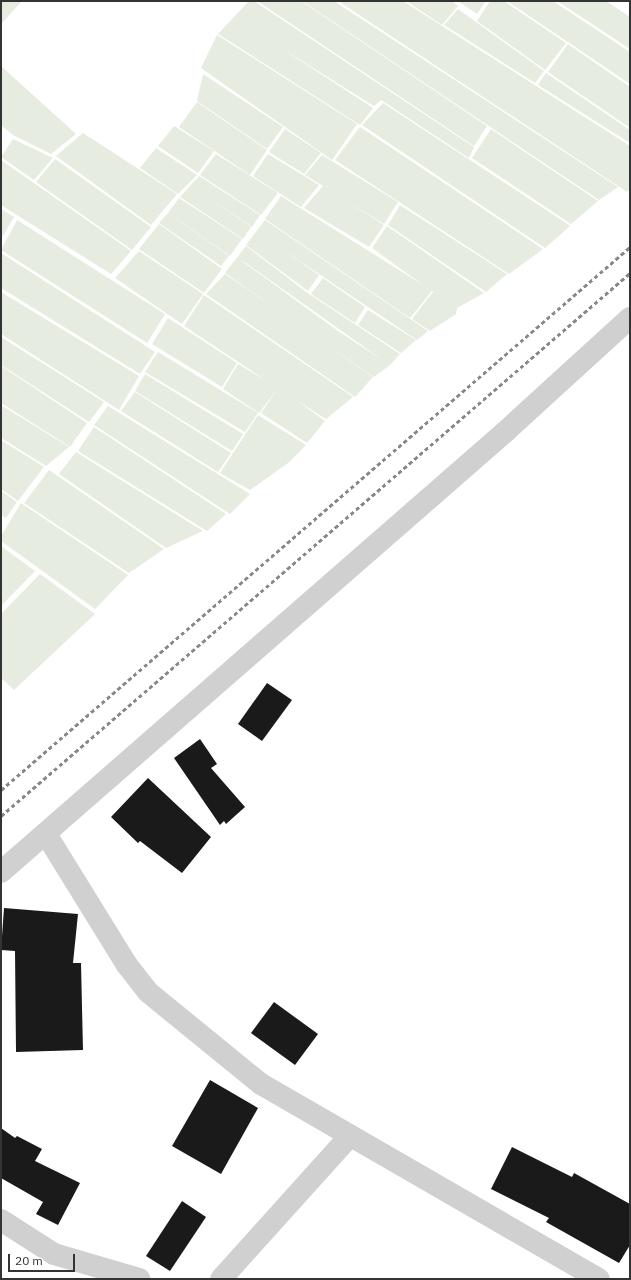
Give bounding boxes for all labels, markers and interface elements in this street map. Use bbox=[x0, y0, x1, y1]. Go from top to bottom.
scale bar bbox=[10, 1246, 77, 1272]
text: 20 m bbox=[15, 1253, 43, 1268]

